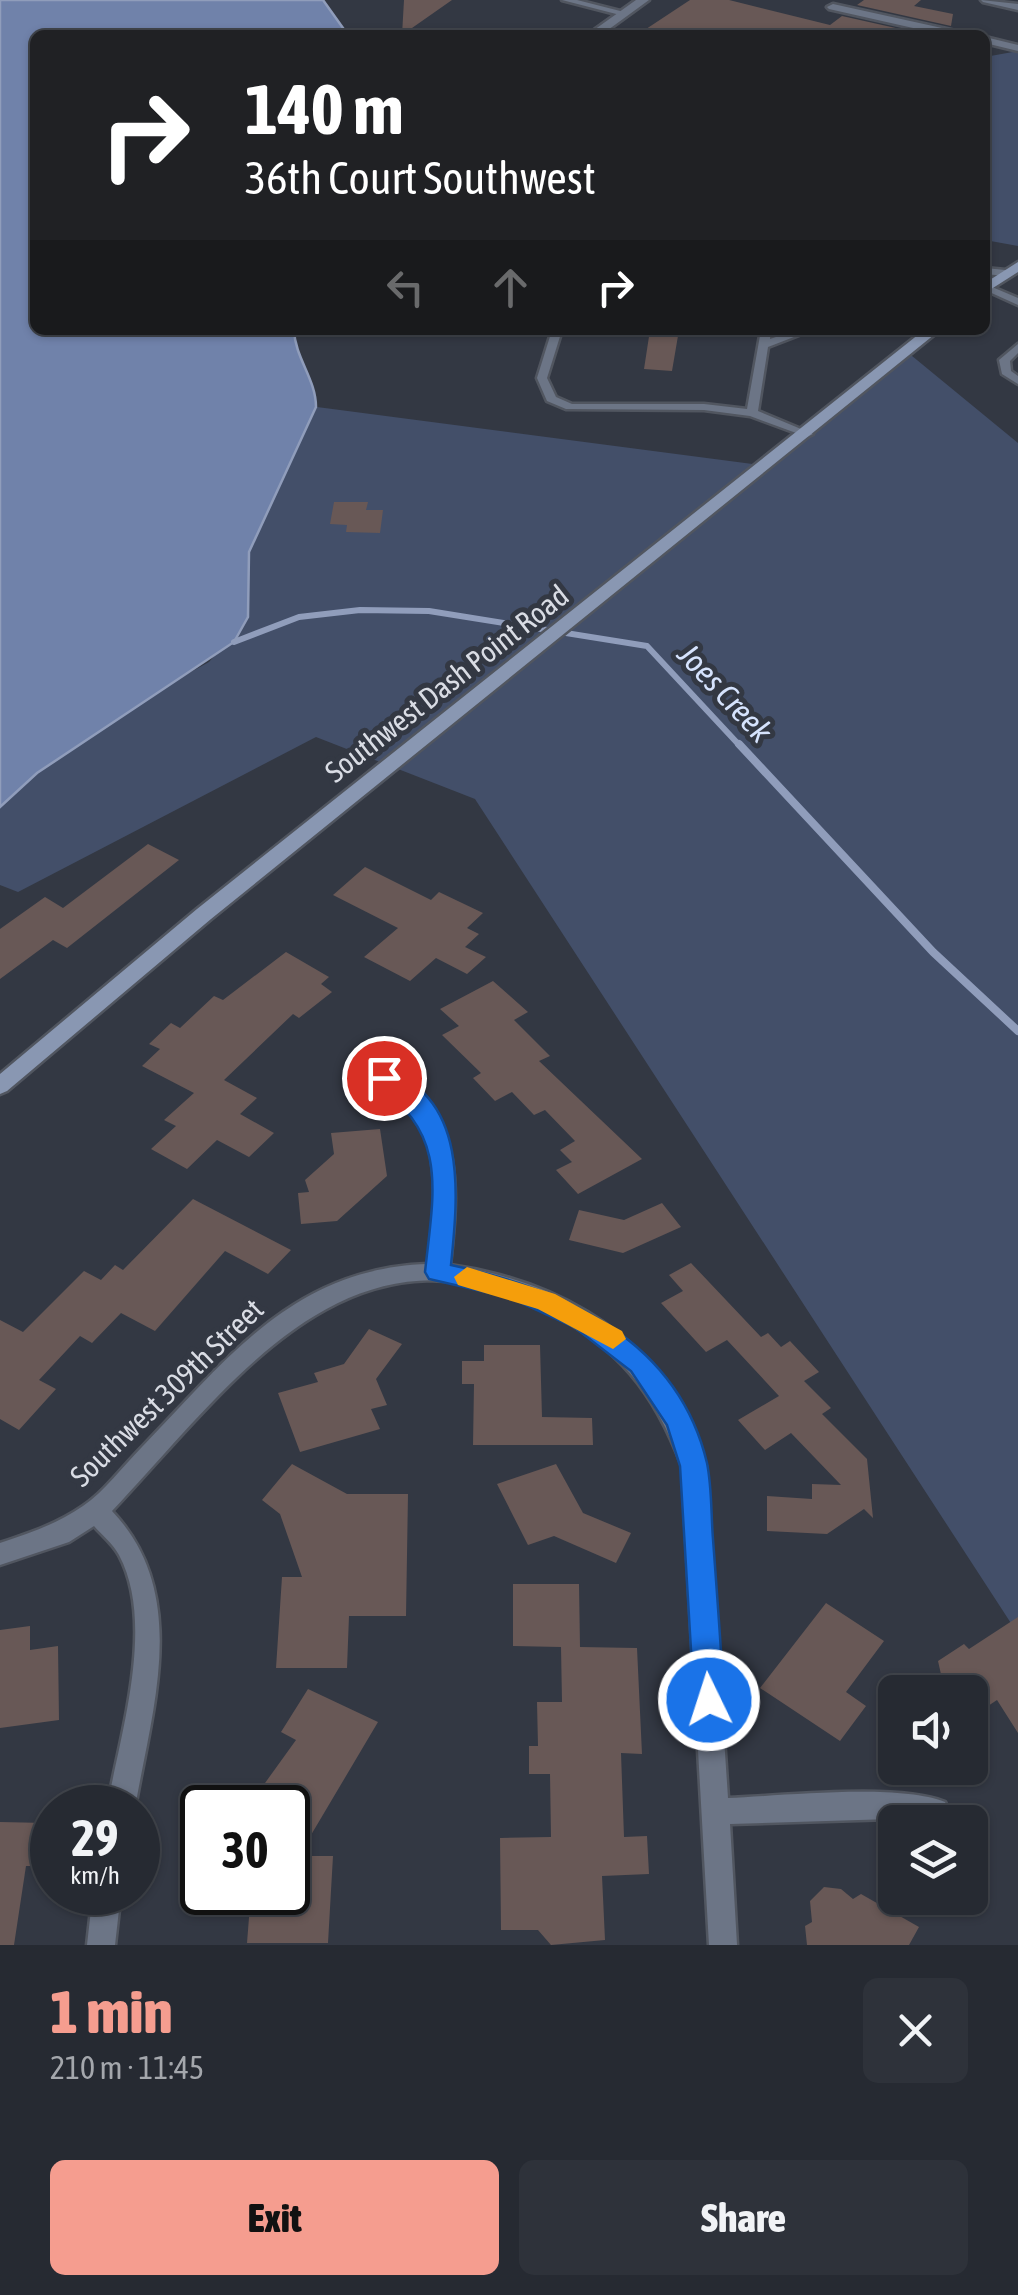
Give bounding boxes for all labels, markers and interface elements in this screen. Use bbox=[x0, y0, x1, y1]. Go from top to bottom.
text: 140 m bbox=[245, 69, 404, 149]
icon: right bbox=[80, 70, 210, 200]
text: 36th Court Southwest bbox=[245, 152, 596, 204]
icon: left bbox=[378, 260, 433, 315]
icon: ahead bbox=[483, 260, 538, 315]
icon: right bbox=[588, 260, 643, 315]
street label: Southwest Dash Point Road bbox=[318, 578, 575, 789]
water label: Joes Creek bbox=[670, 635, 781, 750]
pin bbox=[342, 1036, 427, 1121]
icon: arrive bbox=[357, 1051, 412, 1106]
street label: Southwest 309th Street bbox=[63, 1292, 270, 1493]
position arrow bbox=[657, 1648, 761, 1752]
map controls bbox=[878, 1675, 988, 1915]
button: sound bbox=[878, 1675, 988, 1785]
speed limit sign: 30 bbox=[180, 1785, 310, 1915]
button: layers bbox=[878, 1805, 988, 1915]
text: 29 bbox=[71, 1809, 118, 1867]
text: km/h bbox=[70, 1861, 120, 1889]
text: 1 min bbox=[50, 1977, 173, 2046]
button: close bbox=[863, 1978, 968, 2083]
text: 210 m · 11:45 bbox=[50, 2049, 204, 2086]
button: Exit bbox=[50, 2160, 499, 2275]
button: Share bbox=[519, 2160, 968, 2275]

